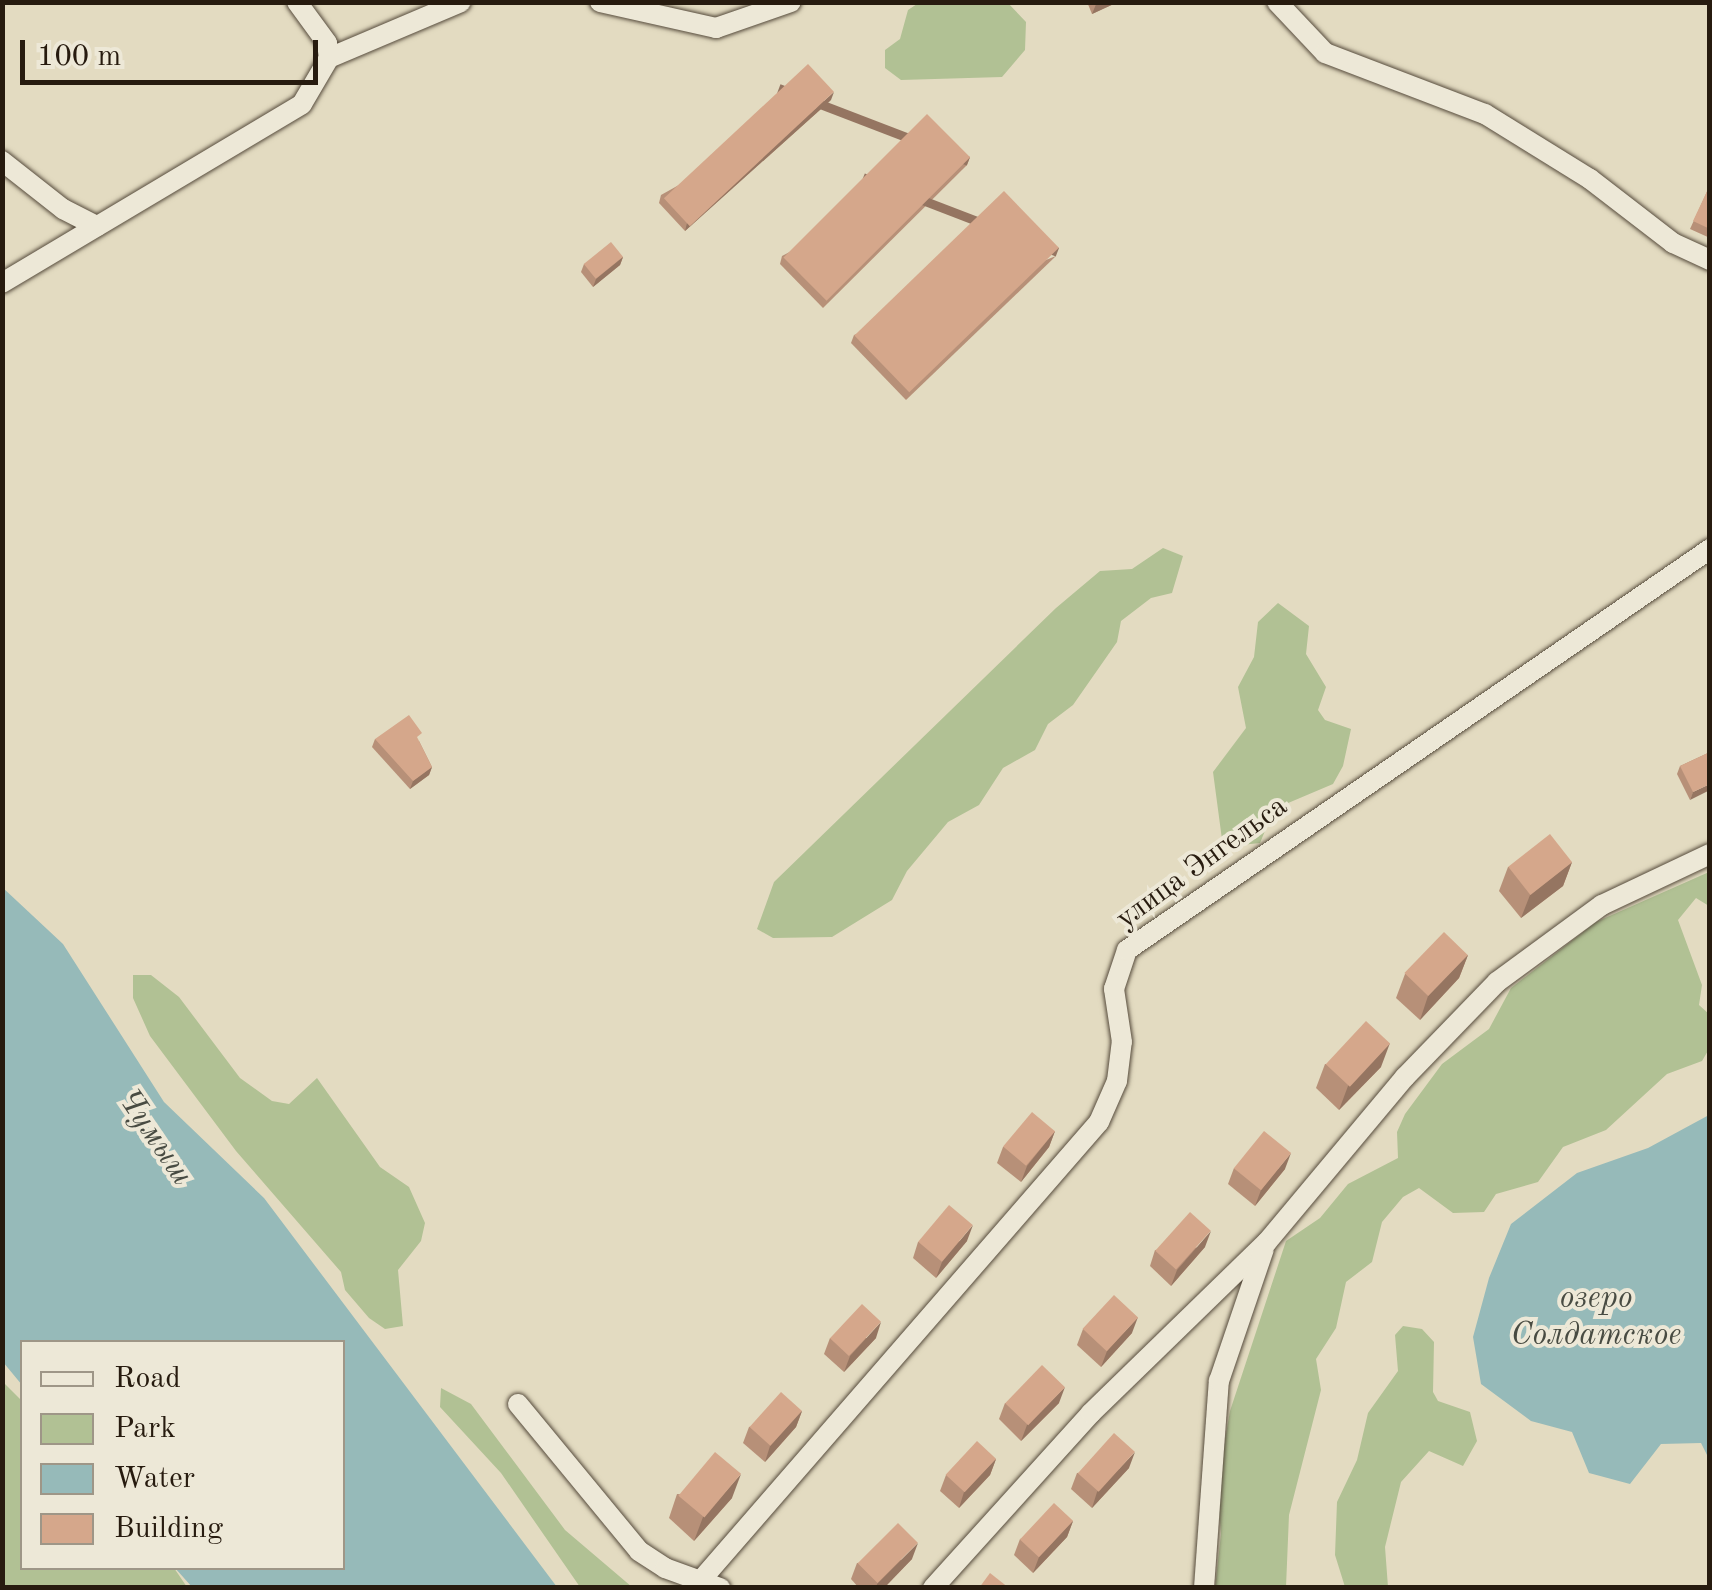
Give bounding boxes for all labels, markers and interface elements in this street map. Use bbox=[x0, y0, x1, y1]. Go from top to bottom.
scale bar bbox=[25, 20, 322, 82]
text: 100 m bbox=[37, 42, 121, 72]
street label: улица Энгельса bbox=[1109, 789, 1295, 937]
water label: Чумыш bbox=[108, 1082, 200, 1194]
water label: озеро Солдатское bbox=[1511, 1281, 1681, 1356]
legend bbox=[20, 1340, 345, 1570]
text: Road bbox=[114, 1364, 181, 1394]
text: Park bbox=[114, 1414, 176, 1444]
text: Water bbox=[114, 1464, 195, 1494]
text: Building bbox=[114, 1514, 223, 1544]

